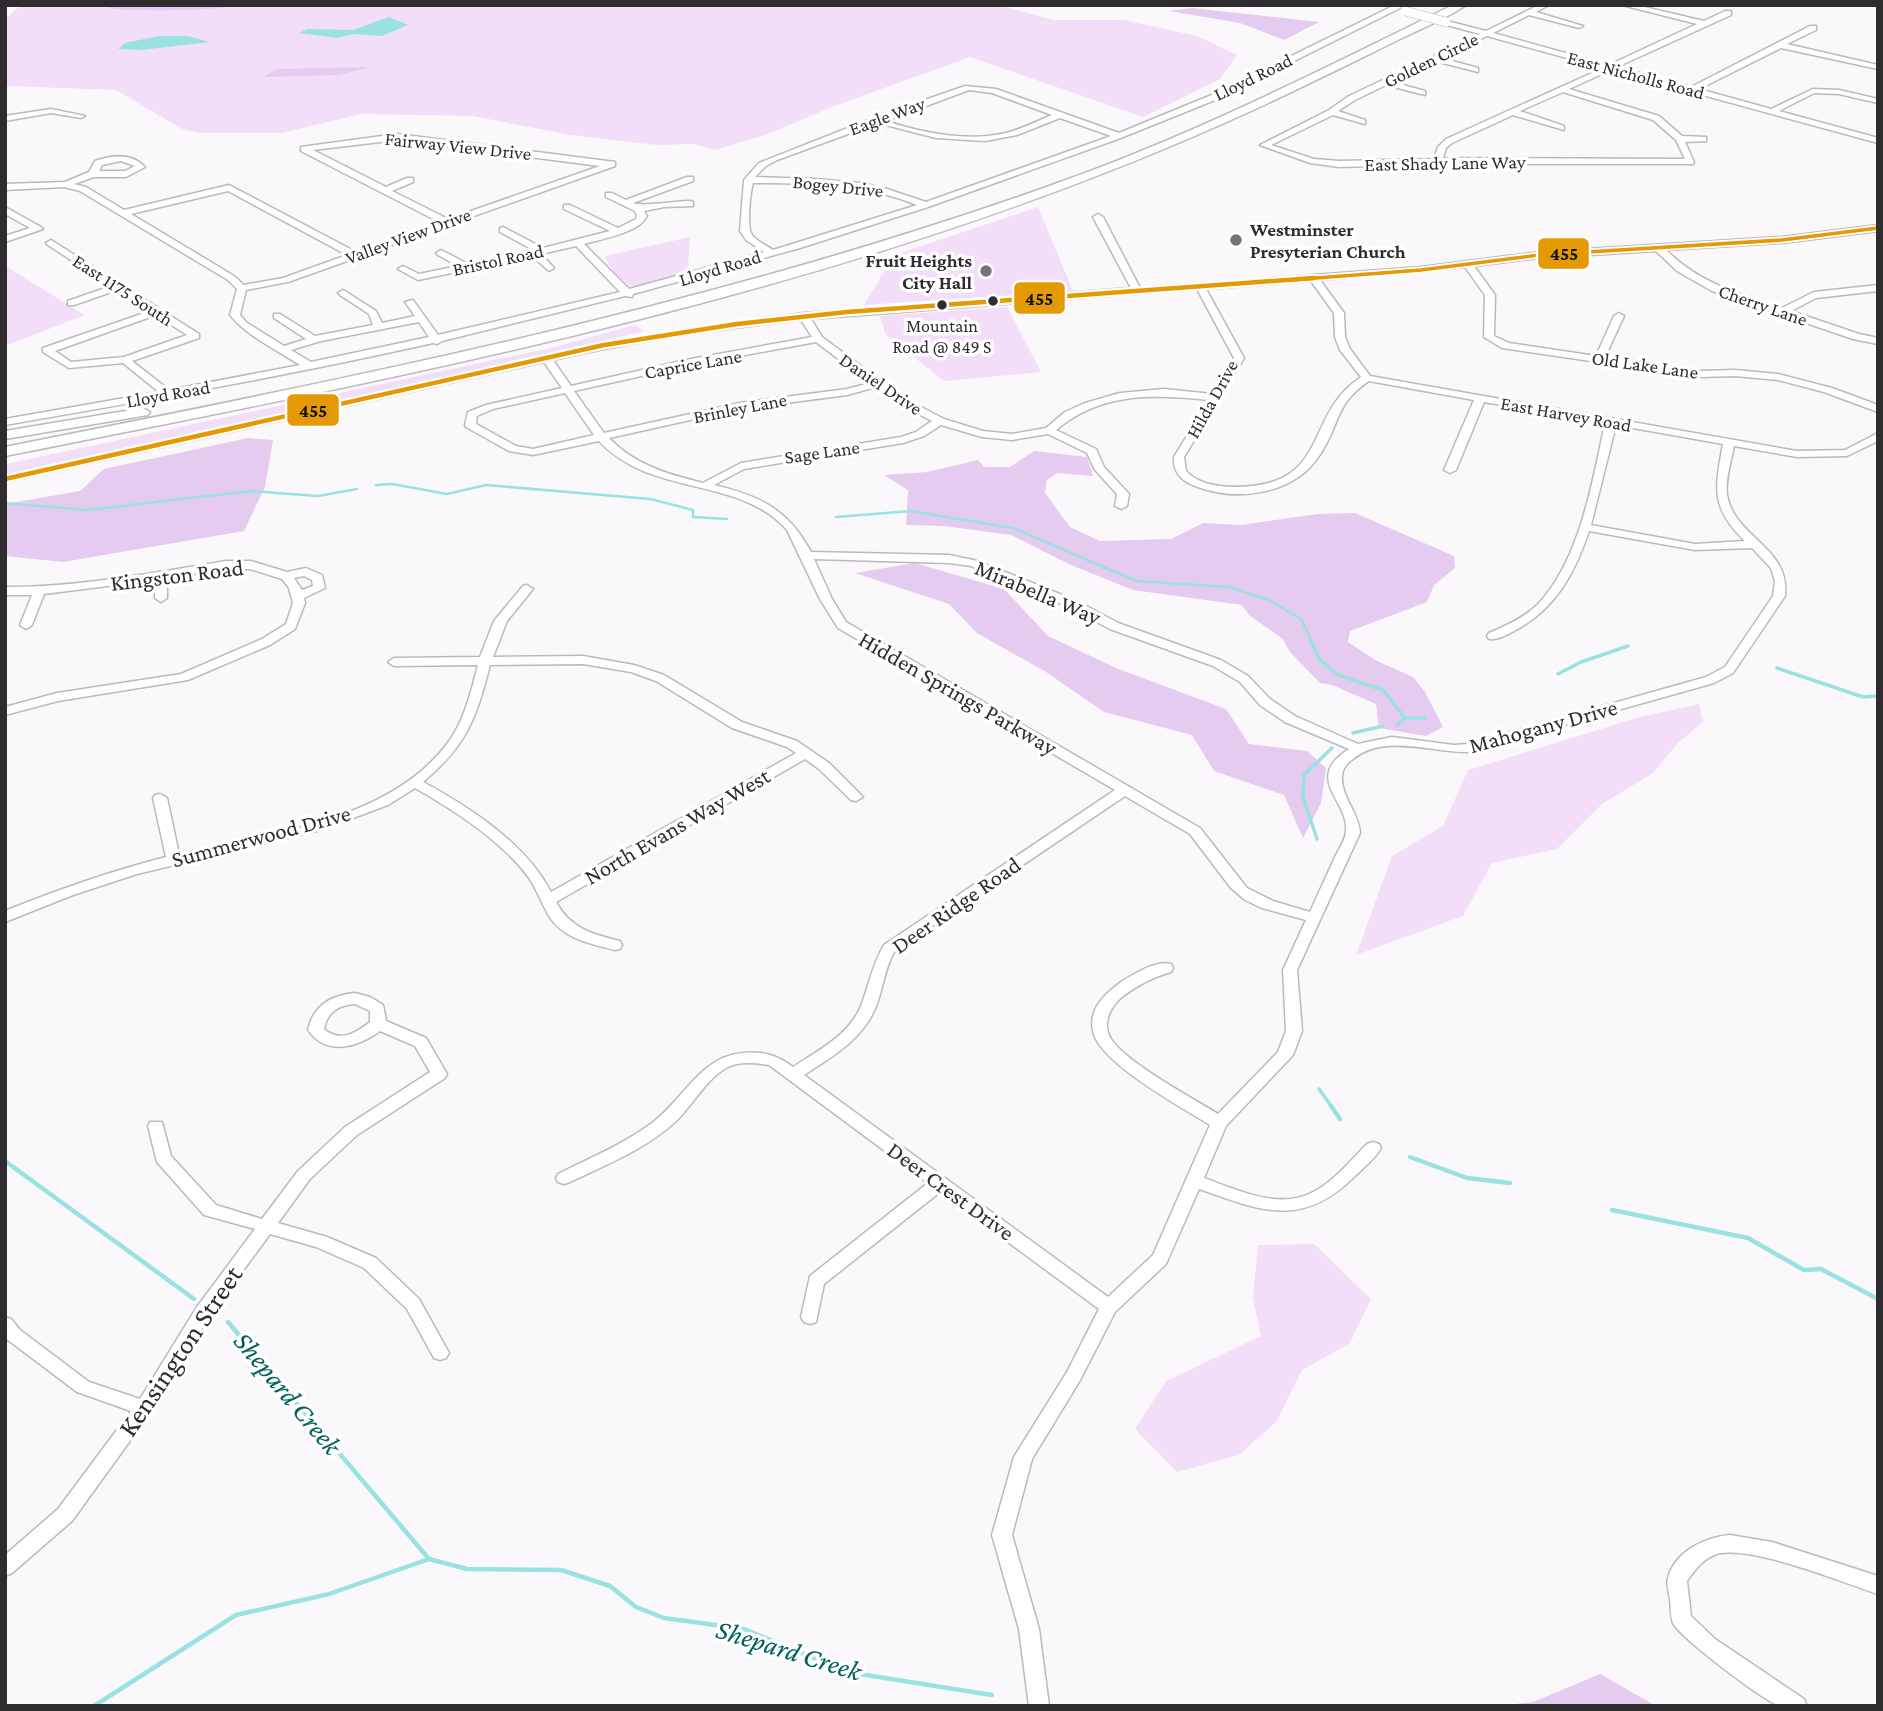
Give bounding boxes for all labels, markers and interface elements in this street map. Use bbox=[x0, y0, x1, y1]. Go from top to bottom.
street label: Golden Circle bbox=[1380, 28, 1482, 92]
street label: East Nicholls Road bbox=[1565, 47, 1707, 103]
street label: Lloyd Road bbox=[1210, 49, 1296, 105]
street label: Eagle Way bbox=[846, 92, 928, 139]
street label: Fairway View Drive bbox=[384, 128, 532, 164]
street label: East Shady Lane Way bbox=[1364, 151, 1526, 175]
street label: Bogey Drive bbox=[792, 171, 884, 201]
street label: Valley View Drive bbox=[342, 204, 474, 268]
place label: Westminster Presyterian Church bbox=[1249, 219, 1406, 262]
marker: Westminster Presyterian Church bbox=[1228, 232, 1244, 248]
line badge: 455 bbox=[1537, 237, 1590, 270]
street label: Bristol Road bbox=[451, 240, 545, 280]
text: 455 bbox=[1550, 243, 1578, 264]
street label: Lloyd Road bbox=[677, 246, 763, 290]
street label: East 1175 South bbox=[69, 250, 177, 330]
place label: Fruit Heights City Hall bbox=[866, 250, 972, 293]
marker: Fruit Heights City Hall bbox=[978, 263, 994, 279]
street label: Cherry Lane bbox=[1716, 280, 1810, 330]
line badge: 455 bbox=[1013, 281, 1066, 315]
text: 455 bbox=[1025, 288, 1053, 309]
unlabelled marker bbox=[986, 294, 1000, 308]
marker: Mountain Road @ 849 S bbox=[935, 298, 949, 312]
place label: Mountain Road @ 849 S bbox=[893, 316, 991, 357]
street label: Caprice Lane bbox=[643, 345, 743, 383]
street label: Old Lake Lane bbox=[1590, 347, 1700, 383]
street label: Daniel Drive bbox=[836, 349, 926, 419]
street label: Hilda Drive bbox=[1182, 356, 1242, 442]
street label: Lloyd Road bbox=[125, 376, 211, 412]
street label: Brinley Lane bbox=[691, 389, 789, 427]
street label: East Harvey Road bbox=[1499, 392, 1633, 436]
line badge: 455 bbox=[286, 393, 340, 427]
text: 455 bbox=[299, 400, 327, 421]
street label: Sage Lane bbox=[783, 436, 861, 468]
street label: Kingston Road bbox=[109, 554, 245, 596]
street label: Mirabella Way bbox=[971, 554, 1105, 630]
street label: Hidden Springs Parkway bbox=[854, 626, 1062, 761]
street label: Mahogany Drive bbox=[1466, 694, 1620, 758]
street label: North Evans Way West bbox=[580, 762, 775, 890]
street label: Summerwood Drive bbox=[169, 800, 353, 872]
street label: Deer Ridge Road bbox=[887, 851, 1025, 959]
street label: Deer Crest Drive bbox=[883, 1136, 1019, 1246]
street label: Kensington Street bbox=[112, 1259, 249, 1442]
water label: Shepard Creek bbox=[228, 1325, 349, 1462]
water label: Shepard Creek bbox=[713, 1613, 867, 1687]

